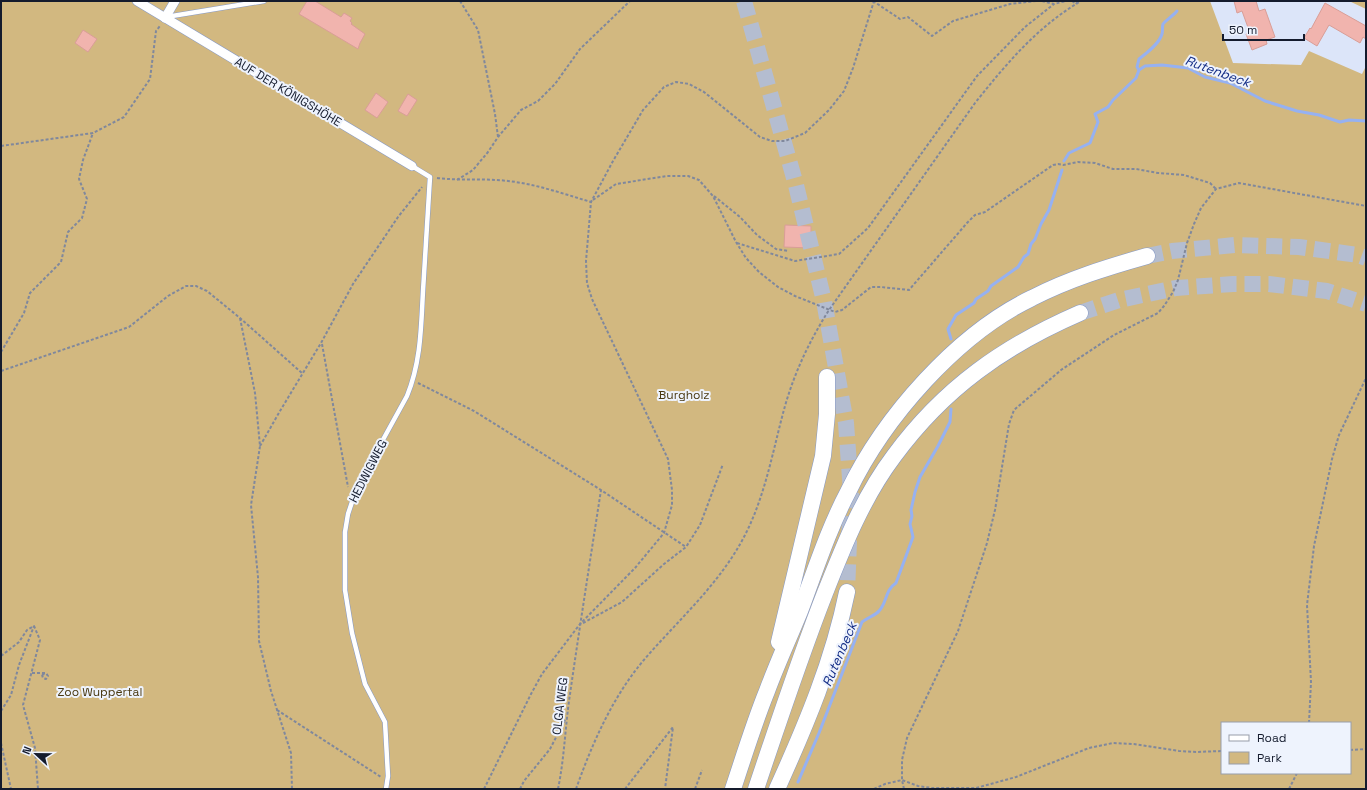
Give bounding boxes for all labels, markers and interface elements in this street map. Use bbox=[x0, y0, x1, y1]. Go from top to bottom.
scale bar bbox=[1223, 16, 1304, 42]
text: 50 m bbox=[1229, 22, 1257, 38]
water label: Rutenbeck bbox=[1183, 52, 1255, 92]
street label: AUF DER KÖNIGSHÖHE bbox=[232, 54, 345, 130]
park label: Burgholz bbox=[658, 387, 710, 403]
street label: HEDWIGWEG bbox=[345, 437, 391, 505]
water label: Rutenbeck bbox=[818, 618, 861, 689]
street label: OLGA WEG bbox=[549, 676, 571, 736]
park label: Zoo Wuppertal bbox=[58, 684, 142, 700]
legend bbox=[1221, 722, 1351, 774]
text: Road bbox=[1257, 730, 1286, 746]
north arrow bbox=[16, 734, 56, 774]
text: N bbox=[19, 744, 35, 756]
text: Park bbox=[1257, 750, 1282, 766]

